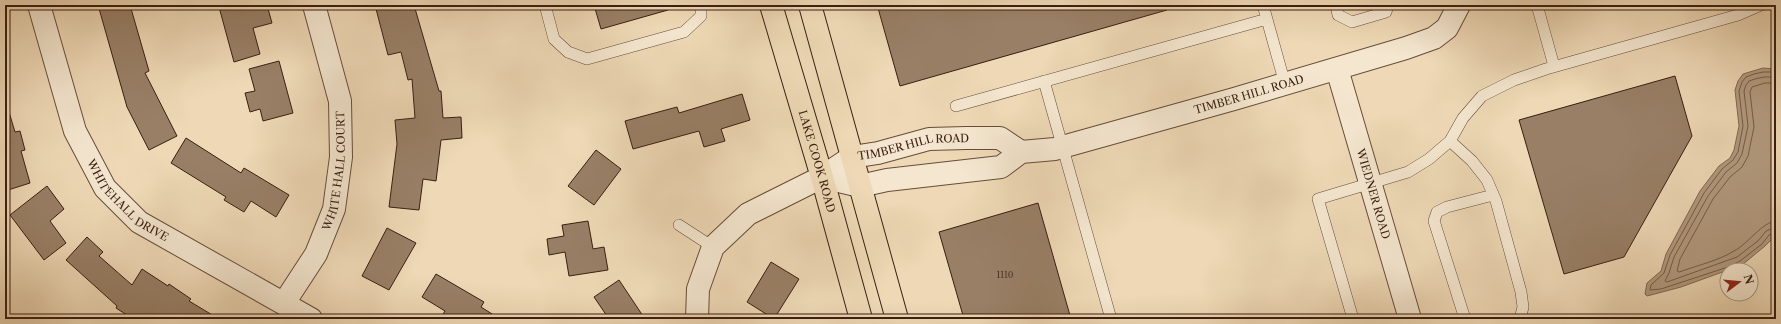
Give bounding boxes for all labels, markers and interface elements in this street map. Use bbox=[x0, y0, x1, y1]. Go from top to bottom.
street label: TIMBER HILL ROAD bbox=[1192, 72, 1306, 117]
street label: LAKE COOK ROAD bbox=[796, 108, 838, 214]
street label: WHITE HALL COURT bbox=[319, 110, 348, 234]
street label: TIMBER HILL ROAD bbox=[856, 131, 969, 163]
street label: WIEDNER ROAD bbox=[1353, 146, 1393, 241]
street label: WHITEHALL DRIVE bbox=[84, 156, 171, 244]
north arrow bbox=[1719, 262, 1759, 302]
house number: 1110 bbox=[996, 269, 1014, 280]
text: N bbox=[1741, 273, 1757, 286]

